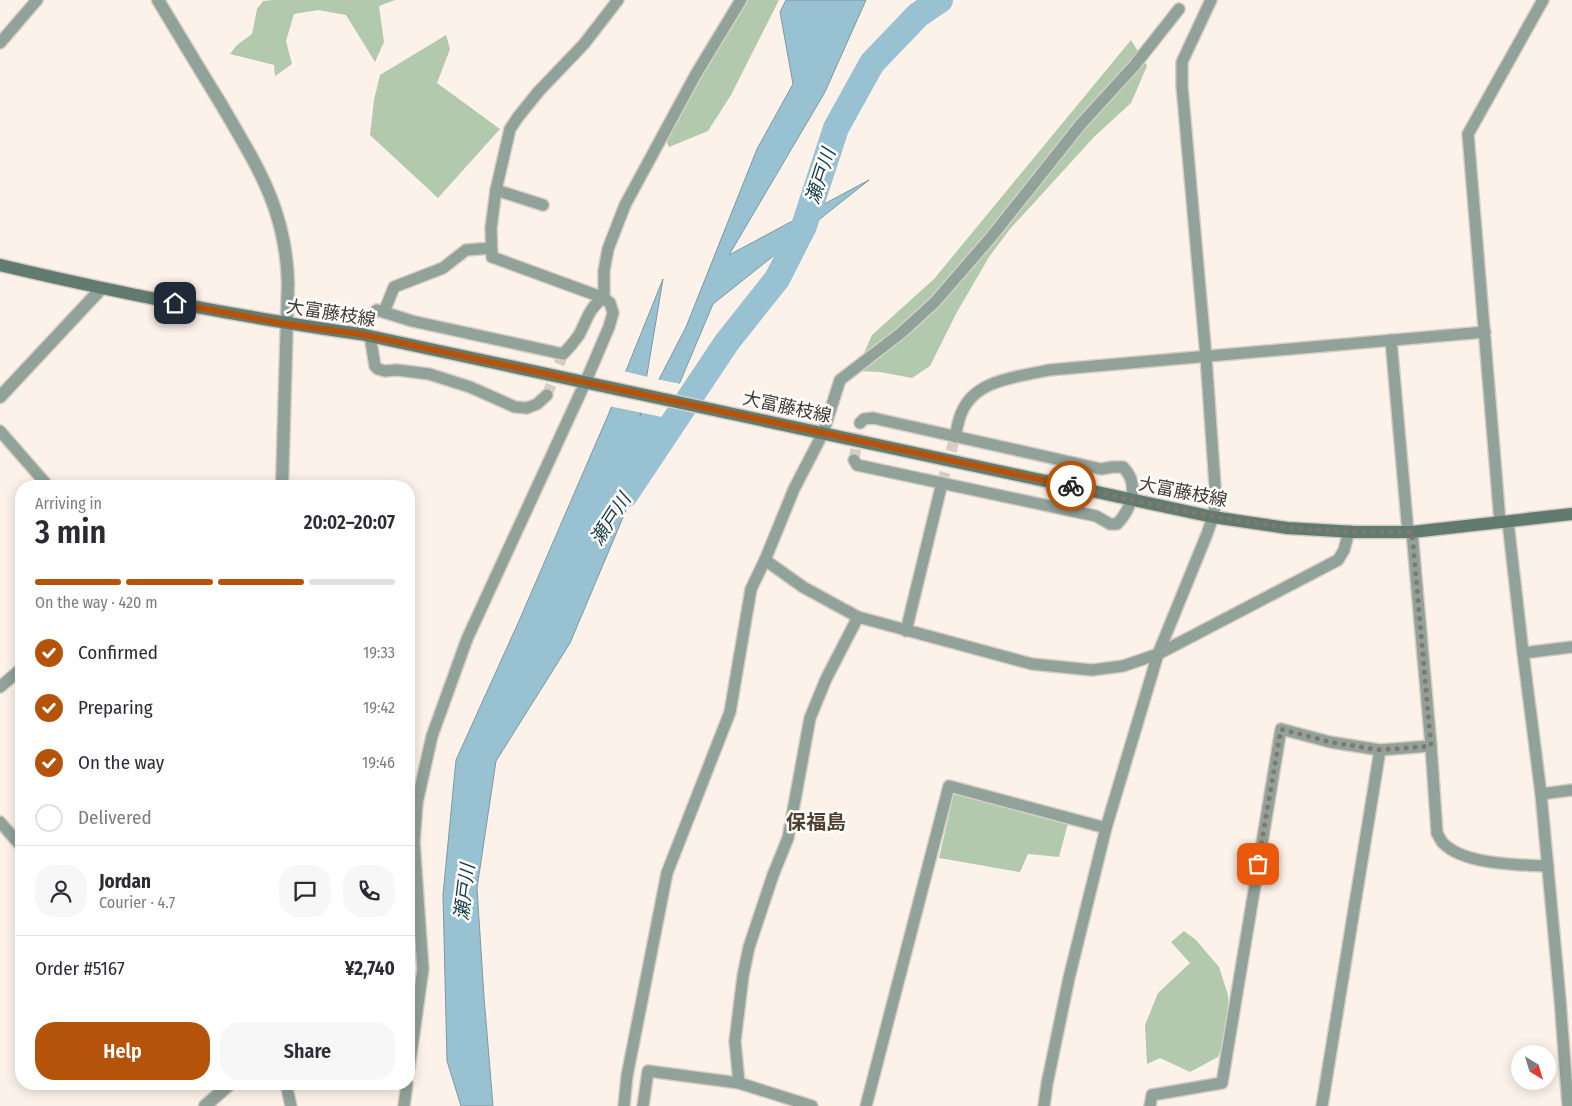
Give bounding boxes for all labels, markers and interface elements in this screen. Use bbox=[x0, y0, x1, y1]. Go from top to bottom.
water label: 瀬戸川 bbox=[801, 144, 841, 207]
pin bbox=[154, 282, 196, 324]
icon: home bbox=[161, 289, 189, 317]
street label: 大富藤枝線 bbox=[285, 295, 377, 331]
street label: 大富藤枝線 bbox=[741, 387, 833, 427]
courier bbox=[1046, 461, 1096, 511]
icon: bike bbox=[1057, 472, 1085, 500]
street label: 大富藤枝線 bbox=[1137, 473, 1229, 511]
water label: 瀬戸川 bbox=[585, 487, 637, 549]
text: Arriving in bbox=[35, 494, 102, 513]
text: 20:02–20:07 bbox=[304, 511, 395, 534]
text: 3 min bbox=[35, 513, 106, 551]
text: On the way · 420 m bbox=[35, 593, 157, 612]
icon: check bbox=[35, 639, 63, 667]
text: Confirmed bbox=[78, 641, 158, 664]
text: 19:33 bbox=[363, 643, 395, 662]
icon: check bbox=[35, 694, 63, 722]
text: Preparing bbox=[78, 696, 153, 719]
text: 19:42 bbox=[363, 698, 395, 717]
icon: check bbox=[35, 749, 63, 777]
text: On the way bbox=[78, 751, 164, 774]
text: 19:46 bbox=[362, 753, 395, 772]
text: Delivered bbox=[78, 806, 152, 829]
district label: 保福島 bbox=[786, 810, 846, 834]
pin bbox=[1237, 843, 1279, 885]
icon: bag bbox=[1244, 850, 1272, 878]
water label: 瀬戸川 bbox=[450, 860, 480, 922]
button: person bbox=[35, 865, 87, 917]
button: chat bbox=[279, 865, 331, 917]
button: phone bbox=[343, 865, 395, 917]
text: Jordan bbox=[99, 870, 151, 893]
text: Courier · 4.7 bbox=[99, 893, 175, 912]
text: Order #5167 bbox=[35, 957, 125, 980]
text: ¥2,740 bbox=[345, 957, 395, 980]
button: Help bbox=[35, 1022, 210, 1080]
button: Share bbox=[220, 1022, 395, 1080]
north arrow bbox=[1511, 1045, 1556, 1090]
map controls bbox=[1511, 1045, 1556, 1090]

